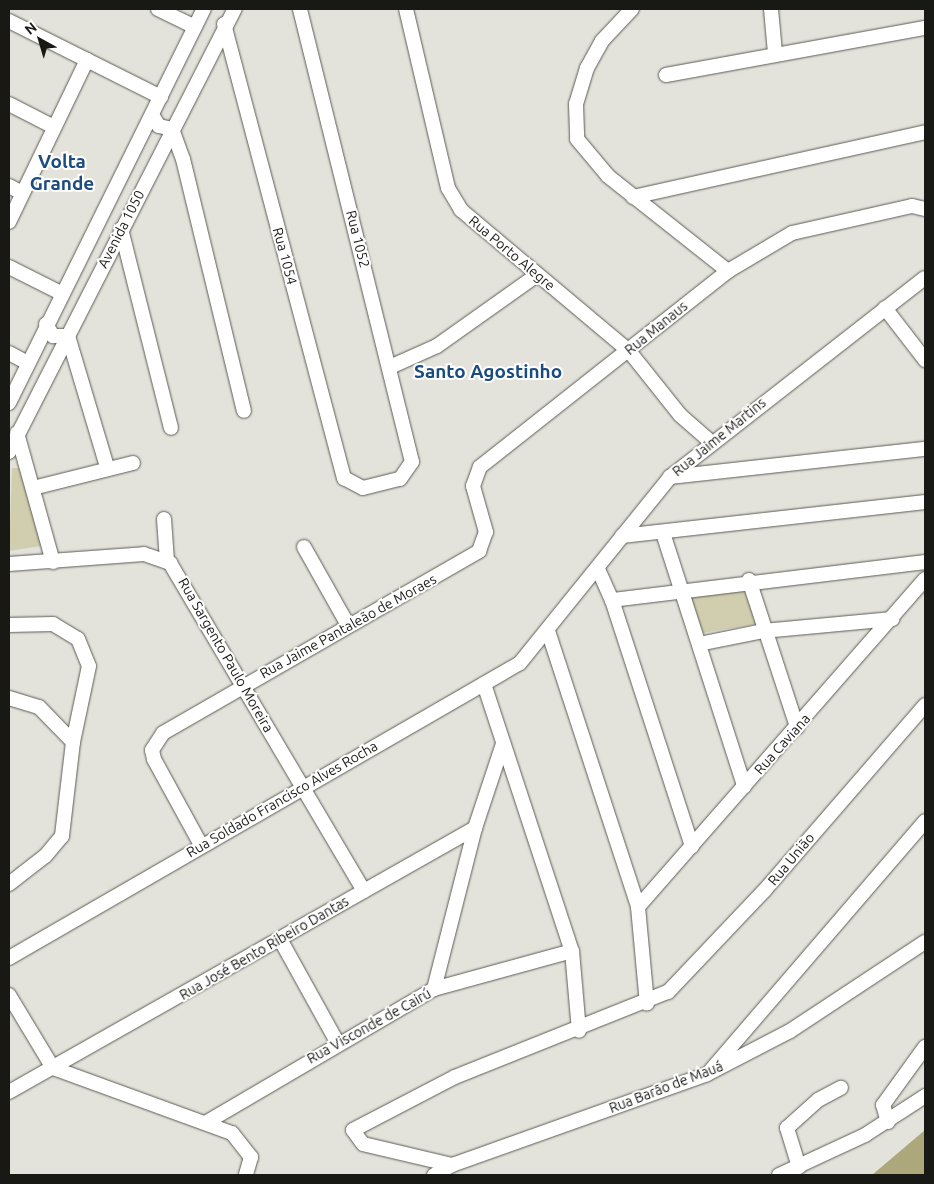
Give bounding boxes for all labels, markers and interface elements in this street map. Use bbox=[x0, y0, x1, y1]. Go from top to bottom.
north arrow bbox=[15, 15, 65, 65]
text: N bbox=[21, 19, 40, 38]
district label: Volta Grande bbox=[30, 151, 94, 195]
street label: Avenida 1050 bbox=[94, 187, 148, 271]
street label: Rua 1052 bbox=[343, 208, 373, 270]
street label: Rua Porto Alegre bbox=[466, 212, 558, 294]
street label: Rua 1054 bbox=[269, 225, 301, 287]
street label: Rua Manaus bbox=[621, 298, 691, 358]
district label: Santo Agostinho bbox=[414, 361, 562, 383]
street label: Rua Jaime Martins bbox=[669, 394, 769, 480]
street label: Rua Jaime Pantaleão de Moraes bbox=[257, 570, 439, 682]
street label: Rua Sargento Paulo Moreira bbox=[175, 575, 277, 735]
street label: Rua Caviana bbox=[750, 710, 814, 778]
street label: Rua Soldado Francisco Alves Rocha bbox=[183, 737, 381, 861]
street label: Rua União bbox=[764, 829, 818, 889]
street label: Rua José Bento Ribeiro Dantas bbox=[176, 893, 352, 1003]
street label: Rua Visconde de Cairú bbox=[304, 985, 434, 1067]
street label: Rua Barão de Mauá bbox=[607, 1058, 725, 1116]

